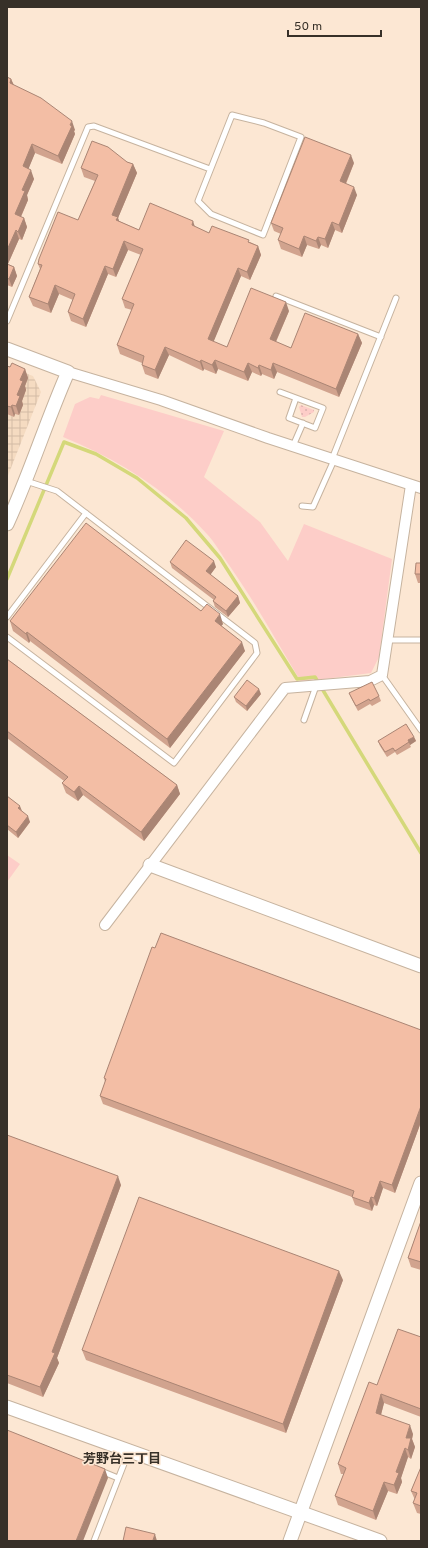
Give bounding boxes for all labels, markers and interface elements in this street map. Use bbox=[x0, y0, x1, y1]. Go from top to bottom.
scale bar bbox=[288, 12, 381, 38]
text: 50 m bbox=[294, 19, 322, 35]
district label: 芳野台三丁目 bbox=[83, 1451, 161, 1468]

